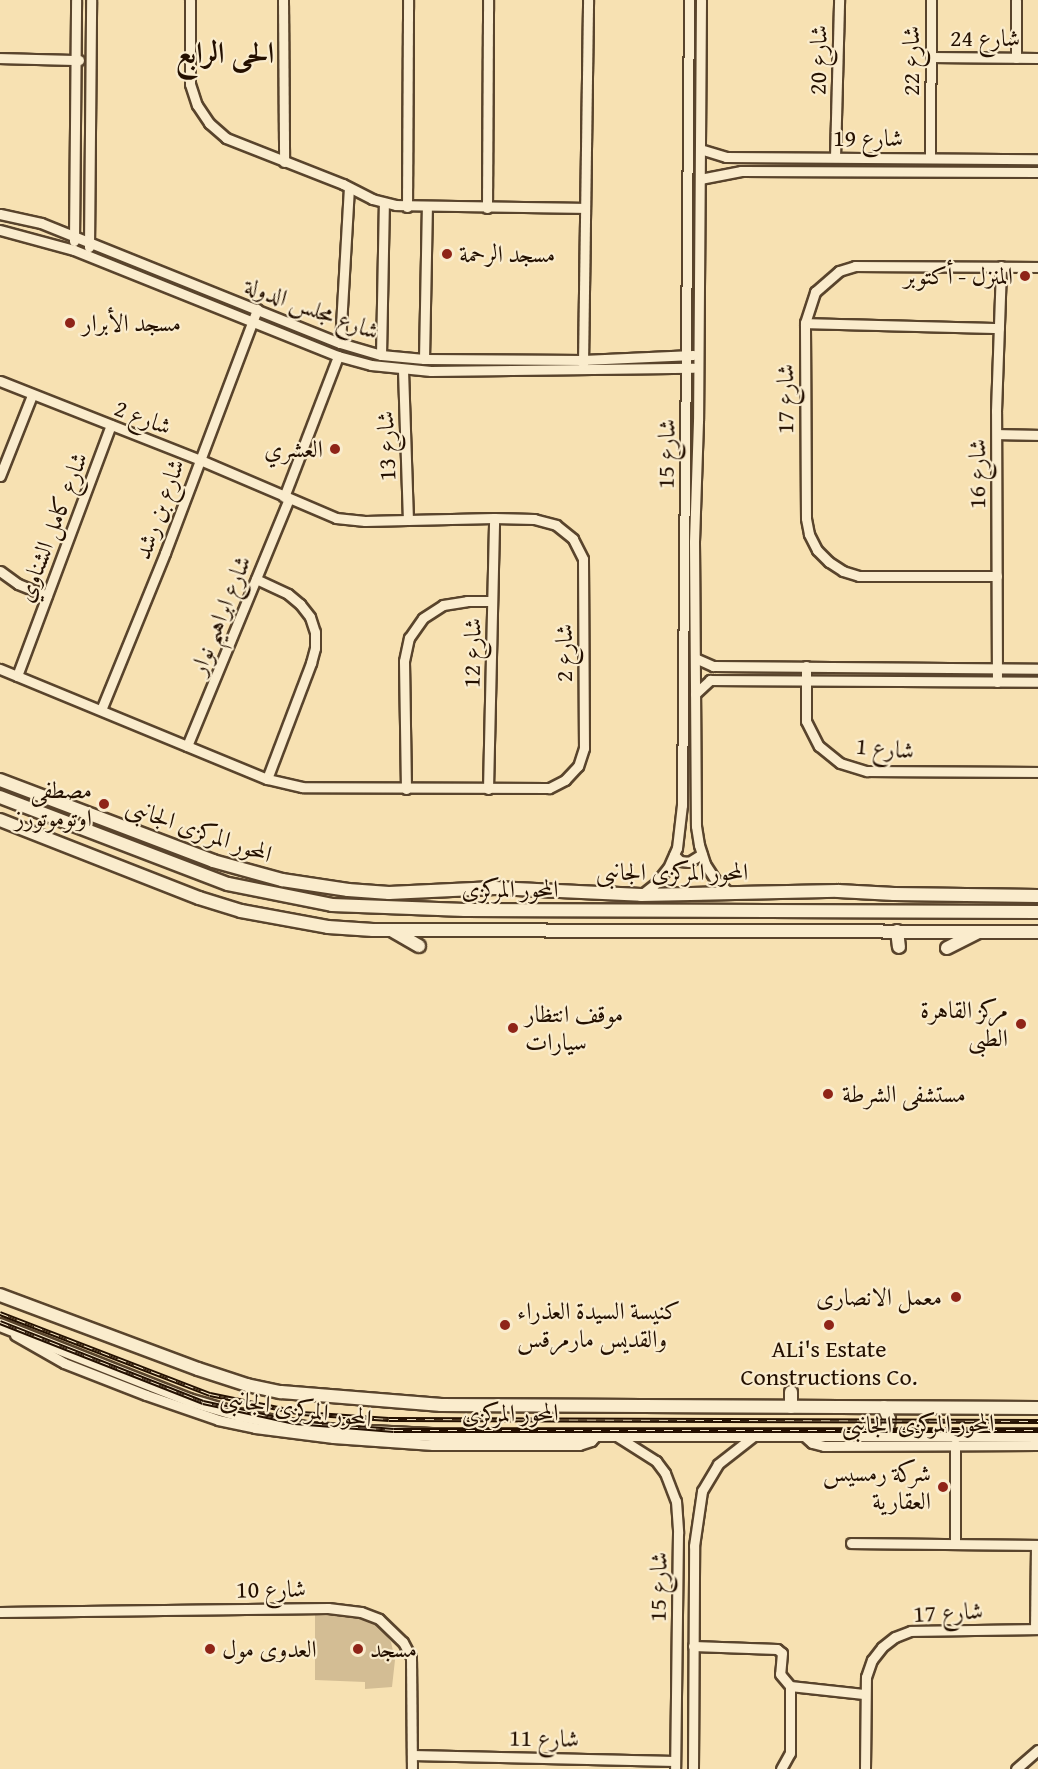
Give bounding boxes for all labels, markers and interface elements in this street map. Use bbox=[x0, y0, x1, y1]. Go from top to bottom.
street label: شارع 24 bbox=[950, 24, 1020, 52]
street label: شارع 20 bbox=[803, 25, 833, 95]
street label: شارع 22 bbox=[897, 26, 925, 96]
district label: الحى الرابع bbox=[176, 34, 274, 70]
street label: شارع 19 bbox=[833, 124, 903, 152]
place label: مسجد الرحمة bbox=[459, 240, 555, 268]
marker: مسجد الرحمة bbox=[440, 247, 454, 261]
place label: المنزل - أكتوبر bbox=[904, 262, 1013, 290]
marker: المنزل - أكتوبر bbox=[1018, 269, 1032, 283]
street label: شارع مجلس الدولة bbox=[241, 270, 383, 346]
place label: مسجد الأبرار bbox=[82, 309, 181, 337]
marker: مسجد الأبرار bbox=[63, 316, 77, 330]
street label: شارع 17 bbox=[771, 364, 799, 434]
street label: شارع 2 bbox=[111, 393, 175, 441]
street label: شارع 13 bbox=[370, 410, 402, 482]
street label: شارع 15 bbox=[651, 419, 681, 489]
place label: العشري bbox=[264, 435, 323, 463]
street label: شارع 16 bbox=[963, 439, 991, 509]
marker: العشري bbox=[328, 442, 342, 456]
street label: شارع كامل الشناوي bbox=[10, 448, 94, 606]
street label: شارع بن رشد bbox=[128, 455, 190, 563]
street label: شارع ابراهيم نوار bbox=[183, 551, 257, 679]
street label: شارع 12 bbox=[457, 618, 487, 688]
street label: شارع 2 bbox=[550, 624, 578, 682]
street label: شارع 1 bbox=[855, 731, 915, 765]
place label: مصطفى اوتوموتورز bbox=[15, 776, 92, 832]
street label: المحور المركزى الجانبى bbox=[122, 792, 276, 868]
marker: مصطفى اوتوموتورز bbox=[97, 797, 111, 811]
street label: المحور المركزى الجانبى bbox=[596, 858, 748, 886]
street label: المحور المركزى bbox=[461, 875, 559, 903]
place label: مركز القاهرة الطبى bbox=[920, 996, 1008, 1052]
place label: موقف انتظار سيارات bbox=[525, 1000, 623, 1056]
marker: مركز القاهرة الطبى bbox=[1012, 1015, 1030, 1033]
marker: موقف انتظار سيارات bbox=[506, 1021, 520, 1035]
place label: مستشفى الشرطة bbox=[842, 1080, 966, 1108]
marker: مستشفى الشرطة bbox=[819, 1085, 837, 1103]
place label: معمل الانصارى bbox=[816, 1283, 942, 1311]
marker: معمل الانصارى bbox=[947, 1288, 965, 1306]
place label: كنيسة السيدة العذراء والقديس مارمرقس bbox=[517, 1297, 680, 1353]
marker: كنيسة السيدة العذراء والقديس مارمرقس bbox=[498, 1318, 512, 1332]
marker: ALi's Estate Constructions Co. bbox=[822, 1318, 836, 1332]
place label: ALi's Estate Constructions Co. bbox=[740, 1335, 918, 1391]
street label: المحور المركزى الجانبى bbox=[218, 1383, 374, 1433]
street label: المحور المركزى bbox=[461, 1398, 559, 1428]
street label: المحور المركزى الجانبى bbox=[841, 1408, 995, 1440]
place label: شركة رمسيس العقارية bbox=[823, 1459, 931, 1515]
marker: شركة رمسيس العقارية bbox=[936, 1480, 950, 1494]
street label: شارع 15 bbox=[643, 1552, 673, 1622]
street label: شارع 10 bbox=[236, 1574, 306, 1604]
street label: شارع 17 bbox=[912, 1596, 984, 1628]
place label: العدوى مول bbox=[222, 1635, 317, 1663]
place label: مسجد bbox=[370, 1635, 417, 1663]
marker: العدوى مول bbox=[203, 1642, 217, 1656]
marker: مسجد bbox=[351, 1642, 365, 1656]
street label: شارع 11 bbox=[509, 1723, 579, 1753]

